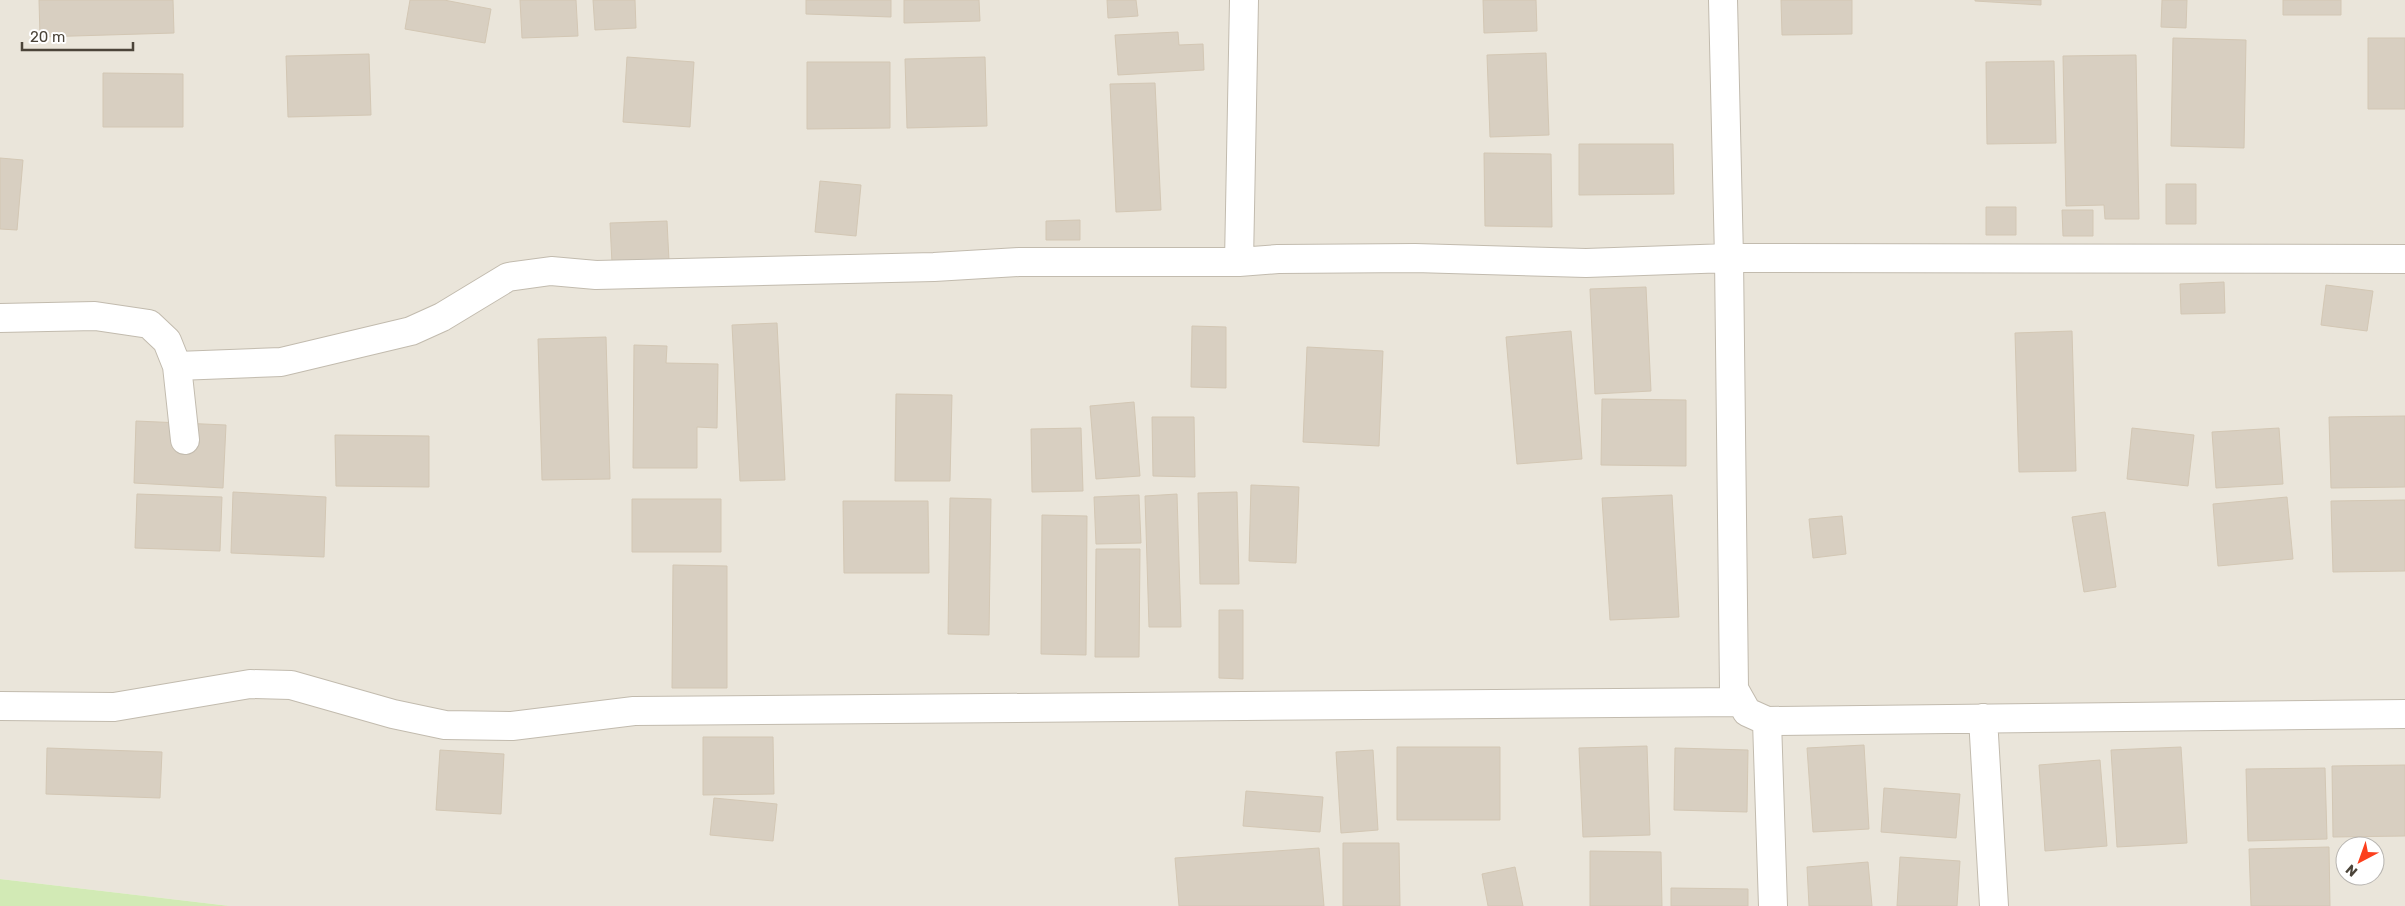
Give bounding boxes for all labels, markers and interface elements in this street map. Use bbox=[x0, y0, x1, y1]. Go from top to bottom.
scale bar bbox=[22, 20, 134, 52]
text: 20 m bbox=[30, 28, 65, 46]
north arrow bbox=[2335, 836, 2385, 886]
text: N bbox=[2342, 861, 2361, 880]

